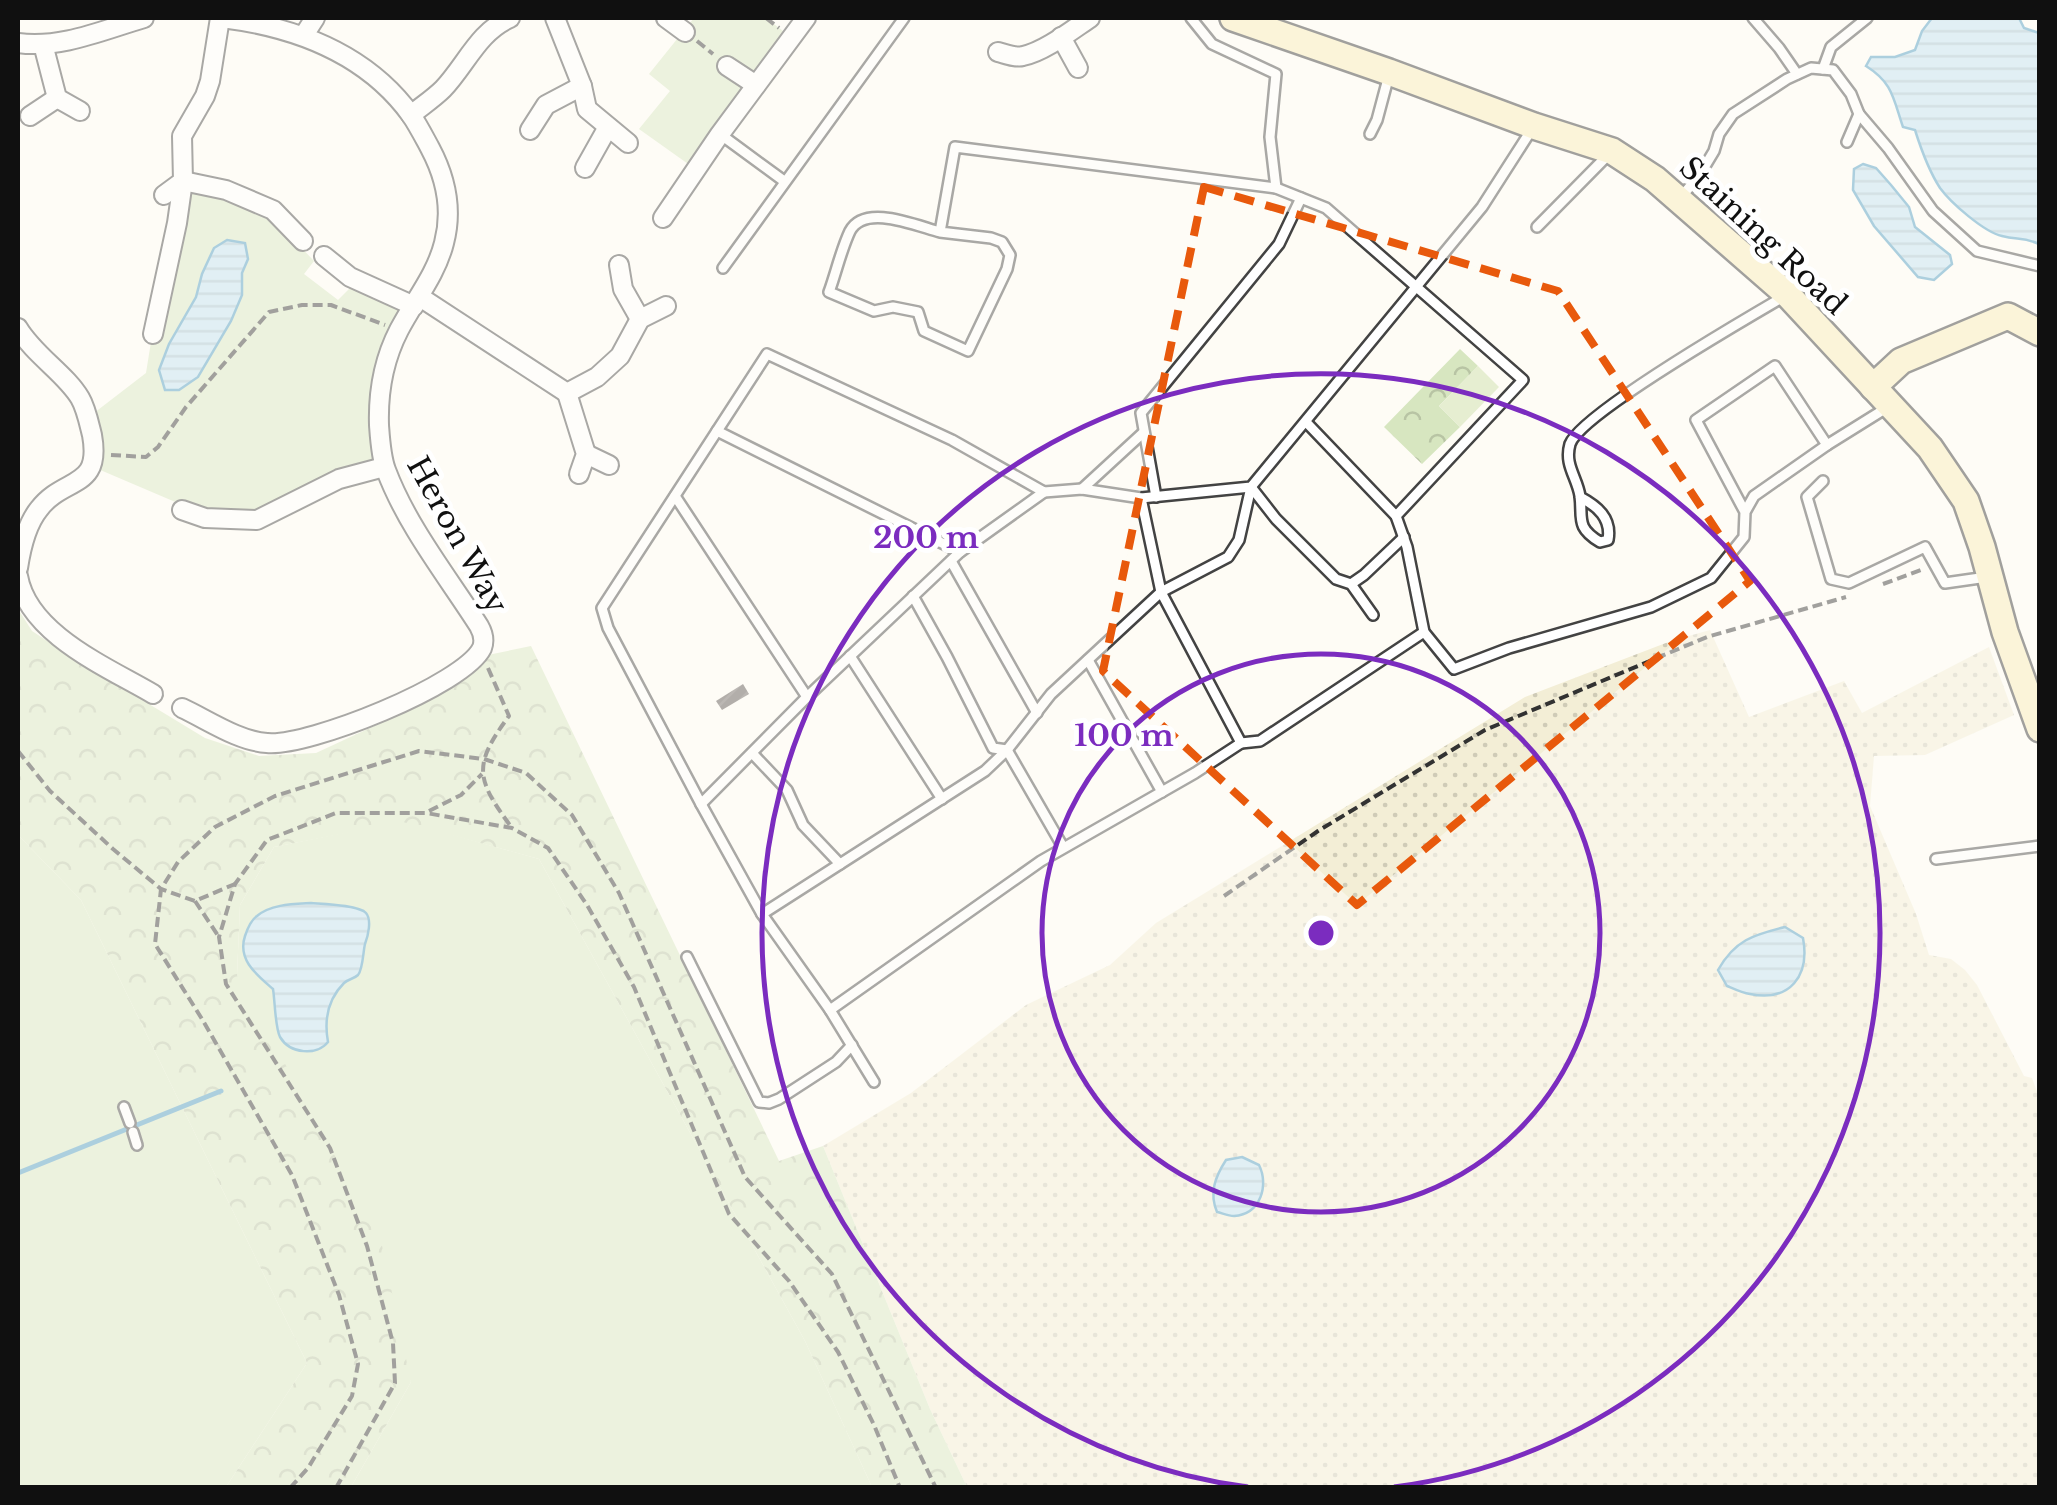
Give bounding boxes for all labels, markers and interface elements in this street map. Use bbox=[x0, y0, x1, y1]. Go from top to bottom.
street label: Staining Road bbox=[1672, 149, 1855, 322]
street label: Heron Way bbox=[399, 450, 516, 620]
text: 200 m bbox=[873, 519, 979, 556]
text: 100 m bbox=[1074, 717, 1174, 754]
centre of rings bbox=[1303, 915, 1339, 951]

